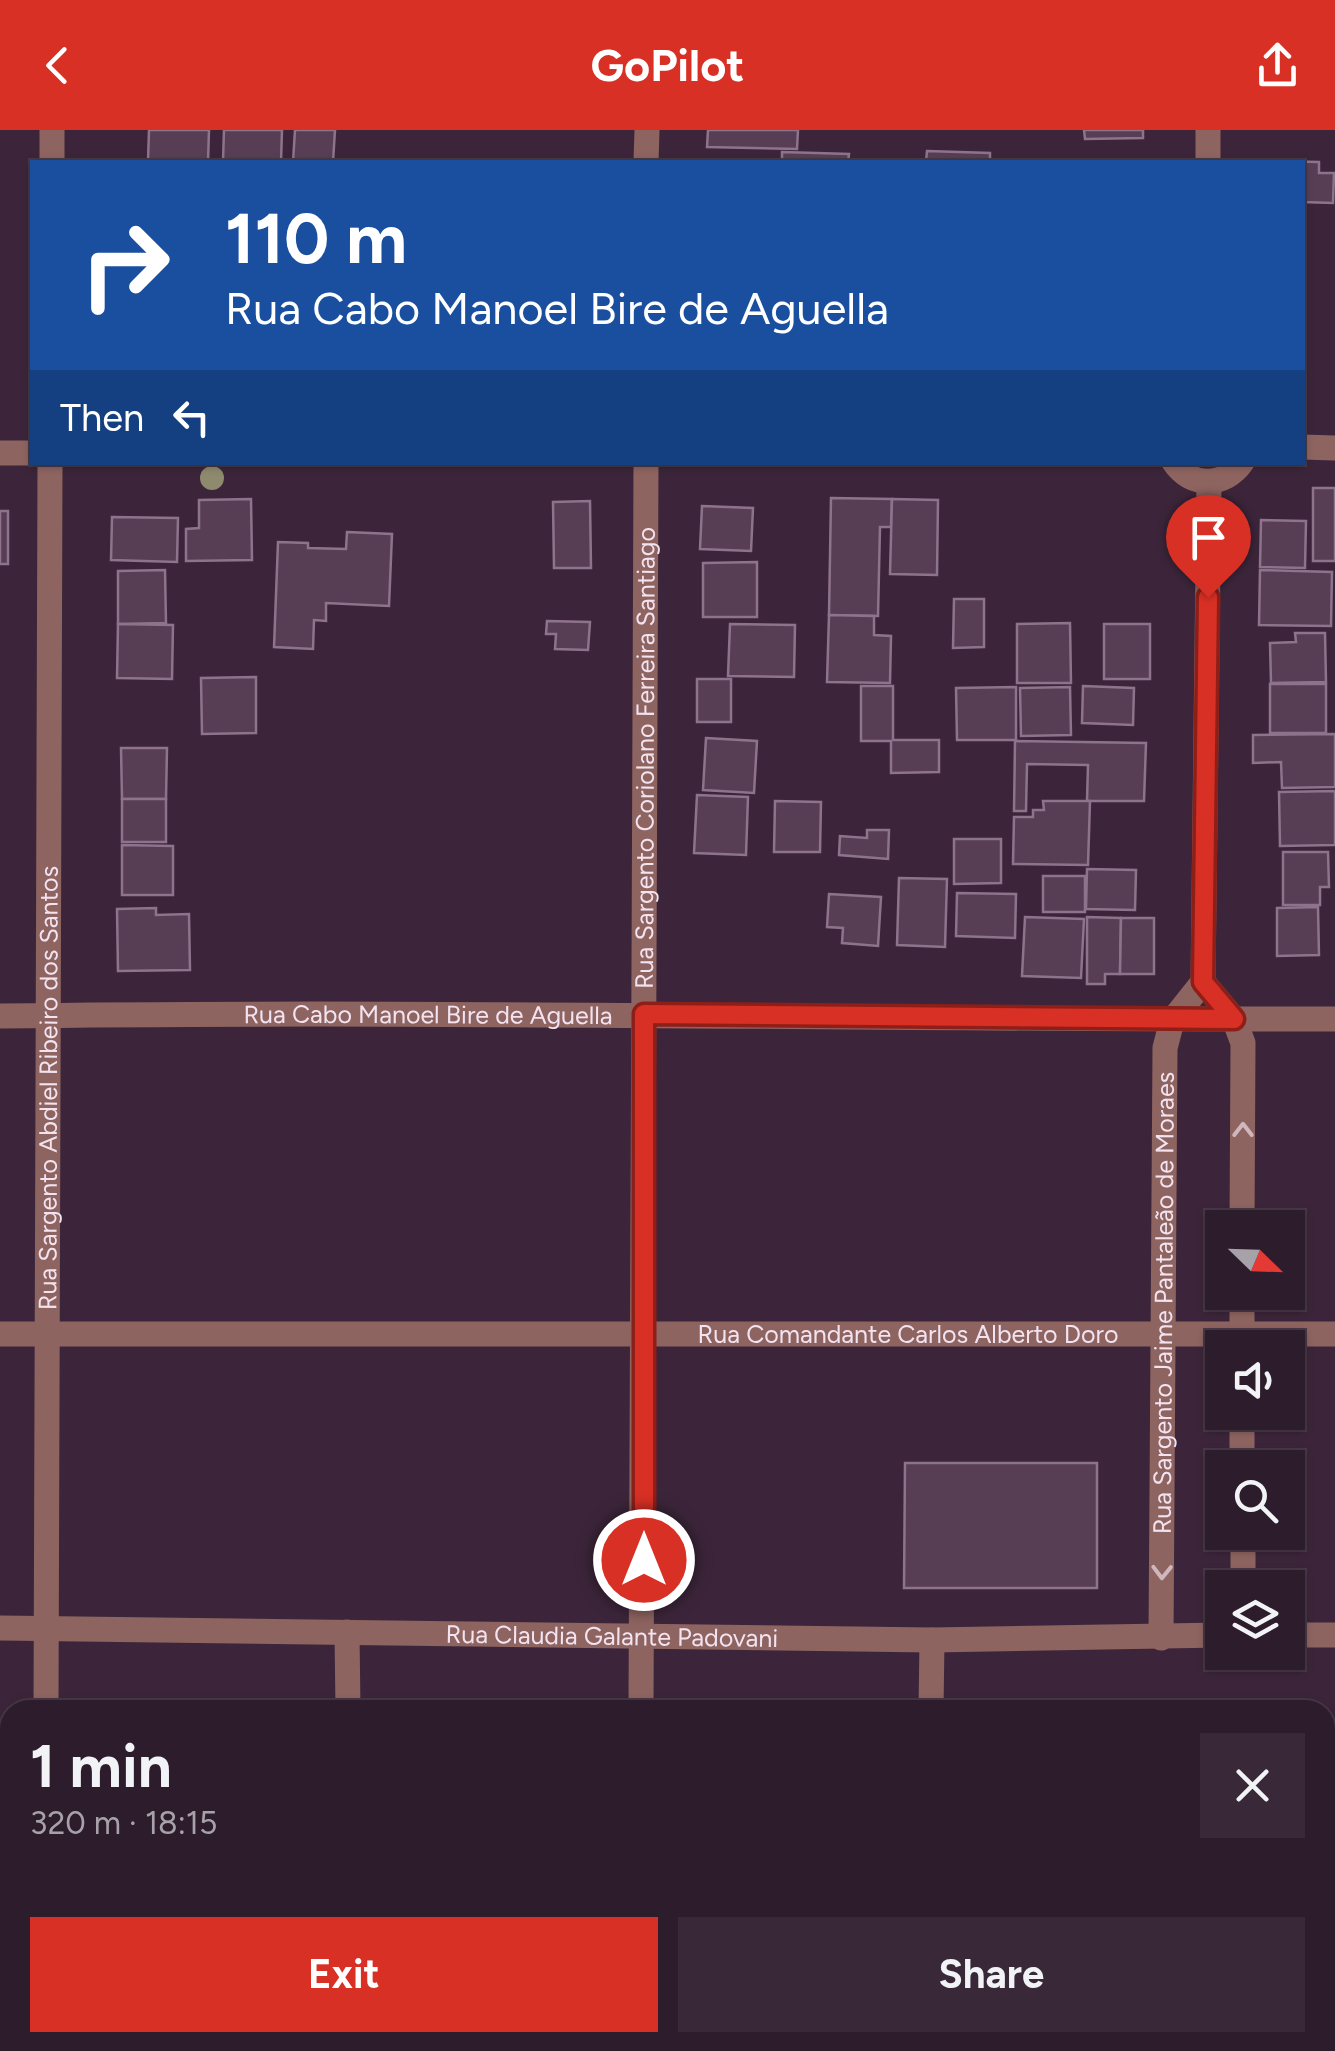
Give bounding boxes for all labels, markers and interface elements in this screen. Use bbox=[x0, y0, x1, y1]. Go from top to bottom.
icon: back bbox=[30, 38, 85, 93]
text: GoPilot bbox=[591, 38, 744, 92]
icon: share bbox=[1250, 38, 1305, 93]
text: 110 m bbox=[225, 196, 407, 281]
icon: right bbox=[60, 200, 190, 330]
text: Rua Cabo Manoel Bire de Aguella bbox=[225, 281, 889, 335]
icon: left bbox=[164, 390, 219, 445]
text: Then bbox=[60, 395, 144, 441]
pin bbox=[1166, 495, 1251, 598]
icon: arrive bbox=[1181, 510, 1236, 565]
street label: Rua Sargento Coriolano Ferreira Santiago bbox=[629, 527, 661, 989]
street label: Rua Sargento Abdiel Ribeiro dos Santos bbox=[32, 866, 64, 1310]
street label: Rua Cabo Manoel Bire de Aguella bbox=[243, 999, 613, 1030]
street label: Rua Sargento Jaime Pantaleão de Moraes bbox=[1147, 1072, 1180, 1534]
one-way arrow bbox=[1232, 1122, 1253, 1138]
north arrow bbox=[1205, 1210, 1305, 1310]
map controls bbox=[1205, 1210, 1305, 1670]
street label: Rua Comandante Carlos Alberto Doro bbox=[698, 1319, 1118, 1349]
button: sound bbox=[1205, 1330, 1305, 1430]
button: search bbox=[1205, 1450, 1305, 1550]
position arrow bbox=[592, 1508, 696, 1612]
one-way arrow bbox=[1151, 1566, 1173, 1581]
button: layers bbox=[1205, 1570, 1305, 1670]
street label: Rua Claudia Galante Padovani bbox=[445, 1619, 778, 1653]
text: 1 min bbox=[30, 1730, 172, 1802]
button: close bbox=[1200, 1733, 1305, 1838]
text: 320 m · 18:15 bbox=[30, 1804, 217, 1842]
button: Exit bbox=[30, 1917, 658, 2032]
button: Share bbox=[678, 1917, 1305, 2032]

